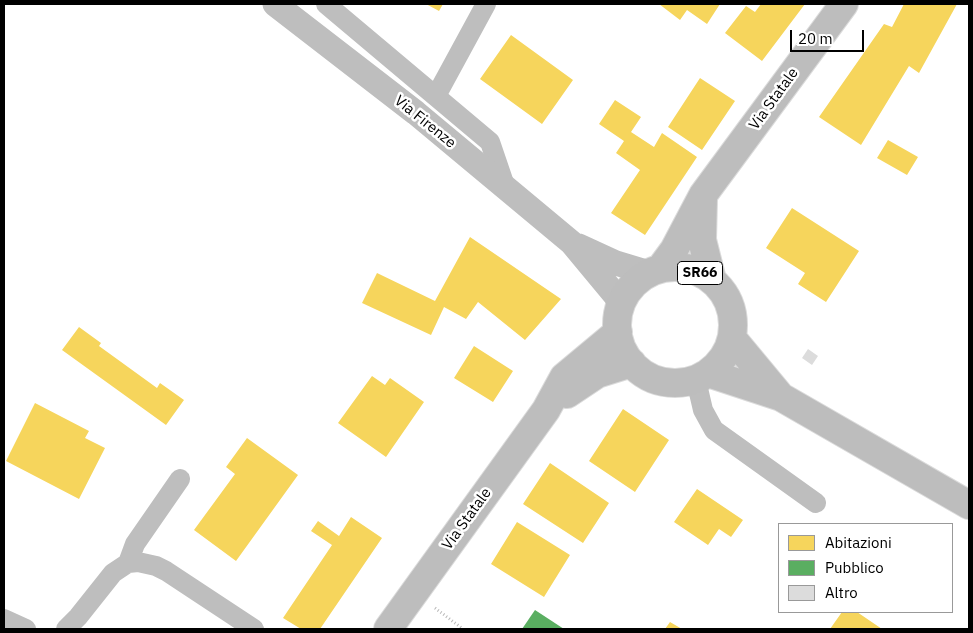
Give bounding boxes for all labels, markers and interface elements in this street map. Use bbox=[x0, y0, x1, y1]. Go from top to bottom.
scale bar bbox=[793, 20, 867, 52]
text: 20 m bbox=[798, 29, 833, 48]
street label: Via Statale bbox=[746, 65, 802, 133]
street label: Via Firenze bbox=[391, 92, 459, 152]
road number: SR66 bbox=[678, 262, 722, 284]
street label: Via Statale bbox=[439, 485, 495, 553]
legend bbox=[778, 523, 953, 613]
text: Abitazioni bbox=[825, 533, 892, 552]
text: Pubblico bbox=[825, 558, 884, 577]
text: Altro bbox=[825, 583, 858, 602]

